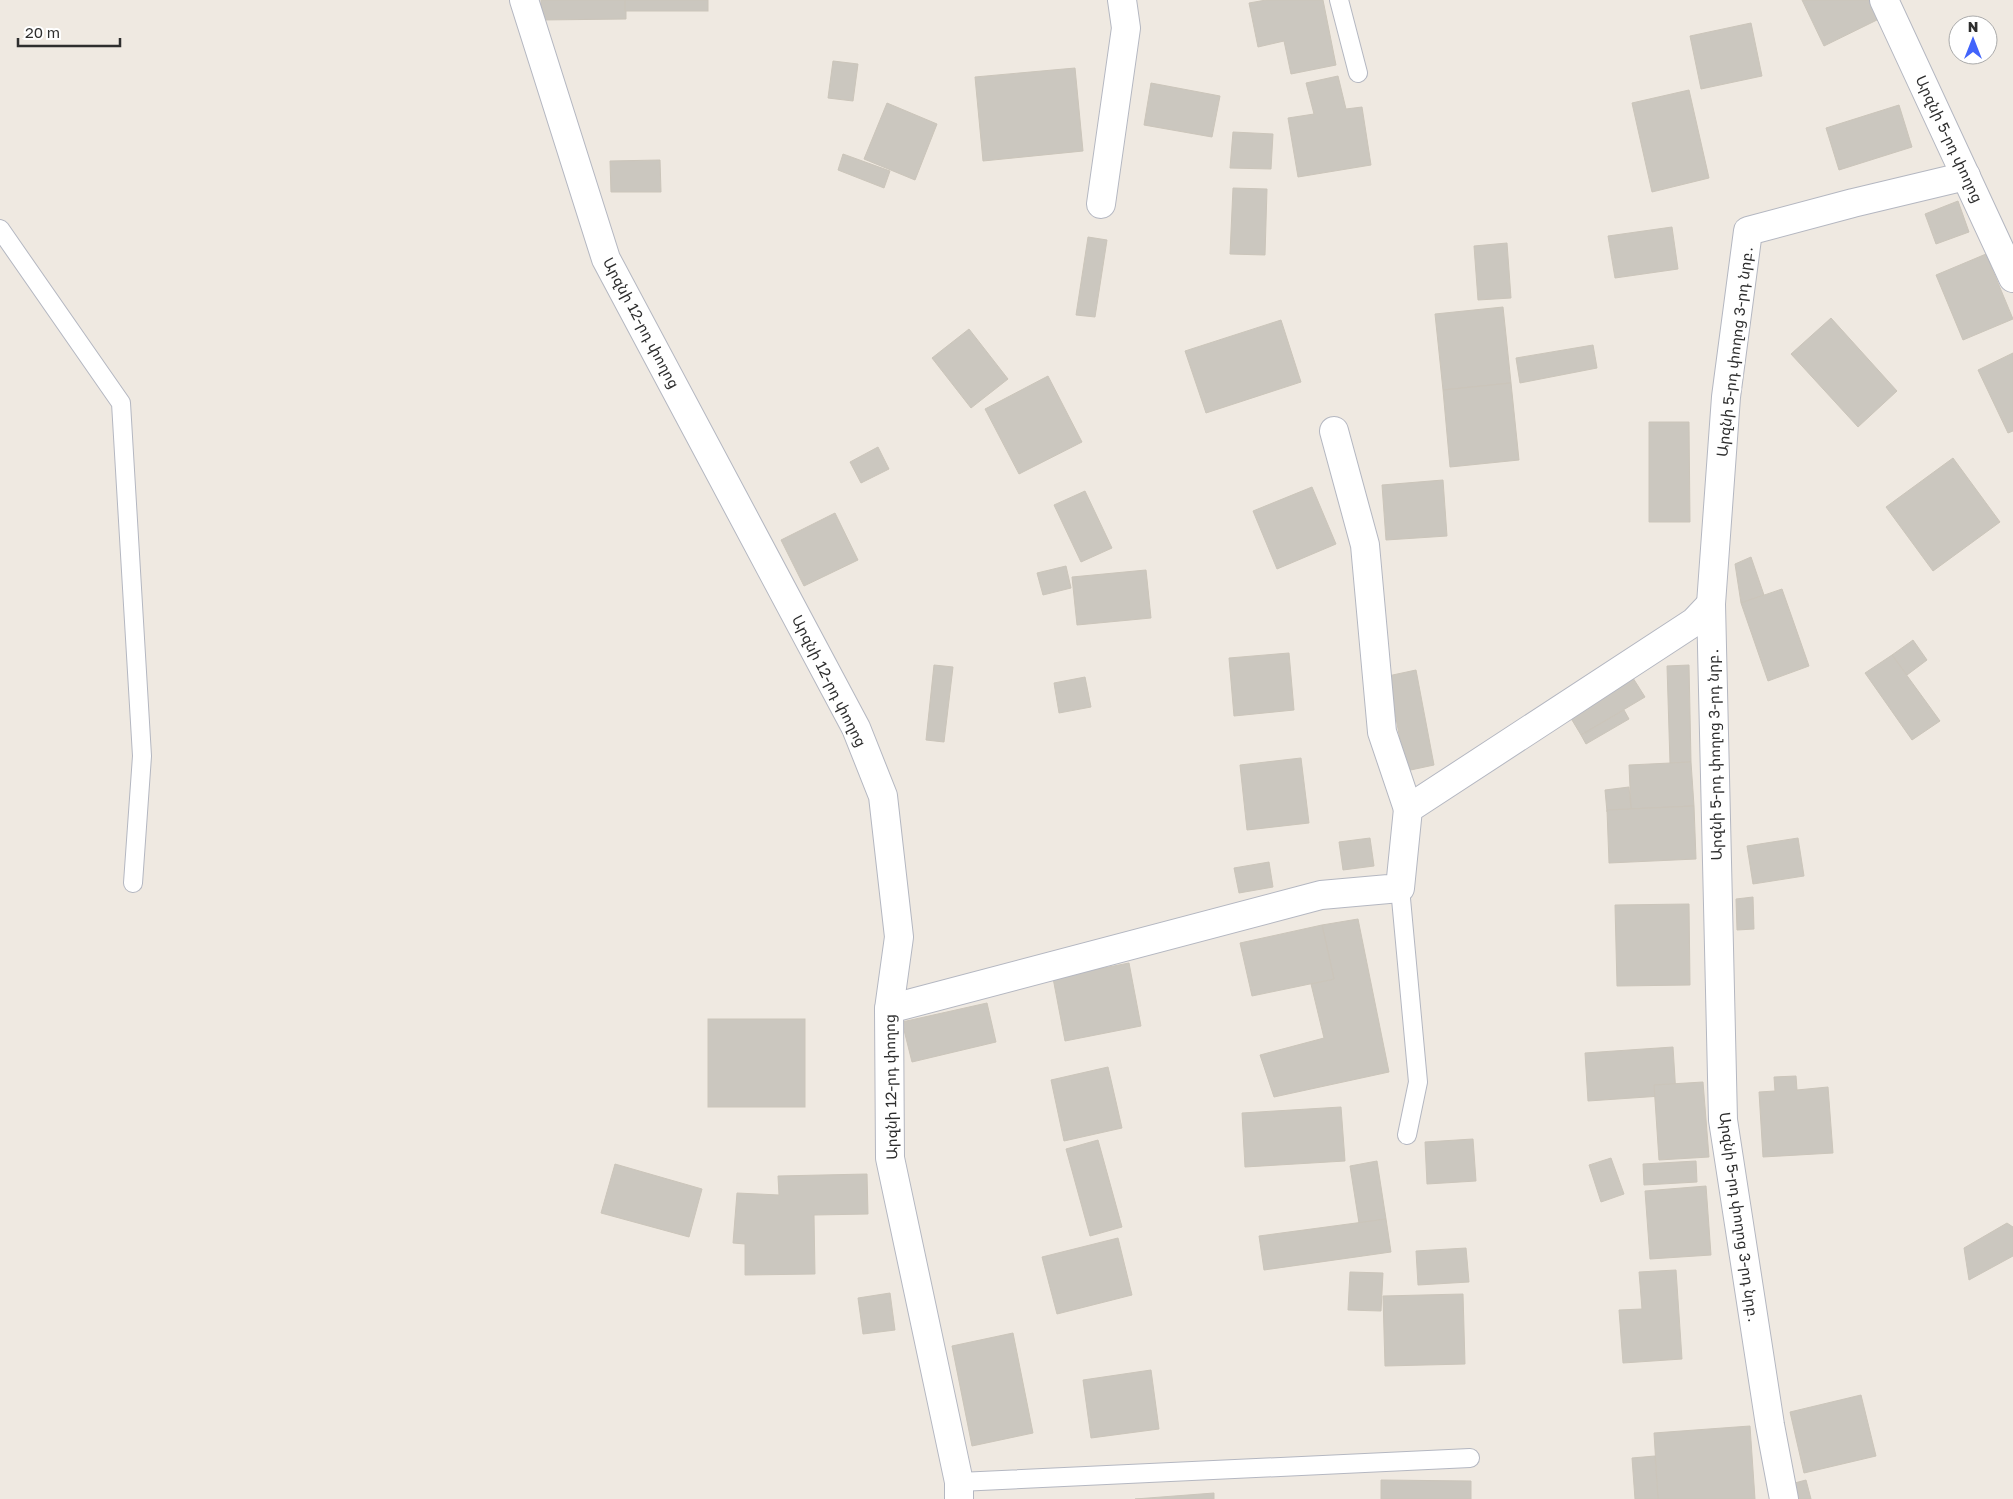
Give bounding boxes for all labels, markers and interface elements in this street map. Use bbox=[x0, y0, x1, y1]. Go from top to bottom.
scale bar bbox=[18, 15, 120, 47]
north arrow bbox=[1948, 15, 1998, 65]
text: N bbox=[1968, 18, 1978, 35]
text: 20 m bbox=[25, 23, 60, 41]
street label: Արզնի 5-րդ փողոց bbox=[1912, 72, 1987, 205]
street label: Արզնի 5-րդ փողոց 3-րդ նրբ․ bbox=[1712, 244, 1757, 458]
street label: Արզնի 12-րդ փողոց bbox=[599, 254, 684, 391]
street label: Արզնի 12-րդ փողոց bbox=[788, 612, 871, 750]
street label: Արզնի 5-րդ փողոց 3-րդ նրբ․ bbox=[1703, 647, 1726, 861]
street label: Արզնի 12-րդ փողոց bbox=[880, 1014, 901, 1160]
street label: Արզնի 5-րդ փողոց 3-րդ նրբ․ bbox=[1715, 1111, 1764, 1325]

